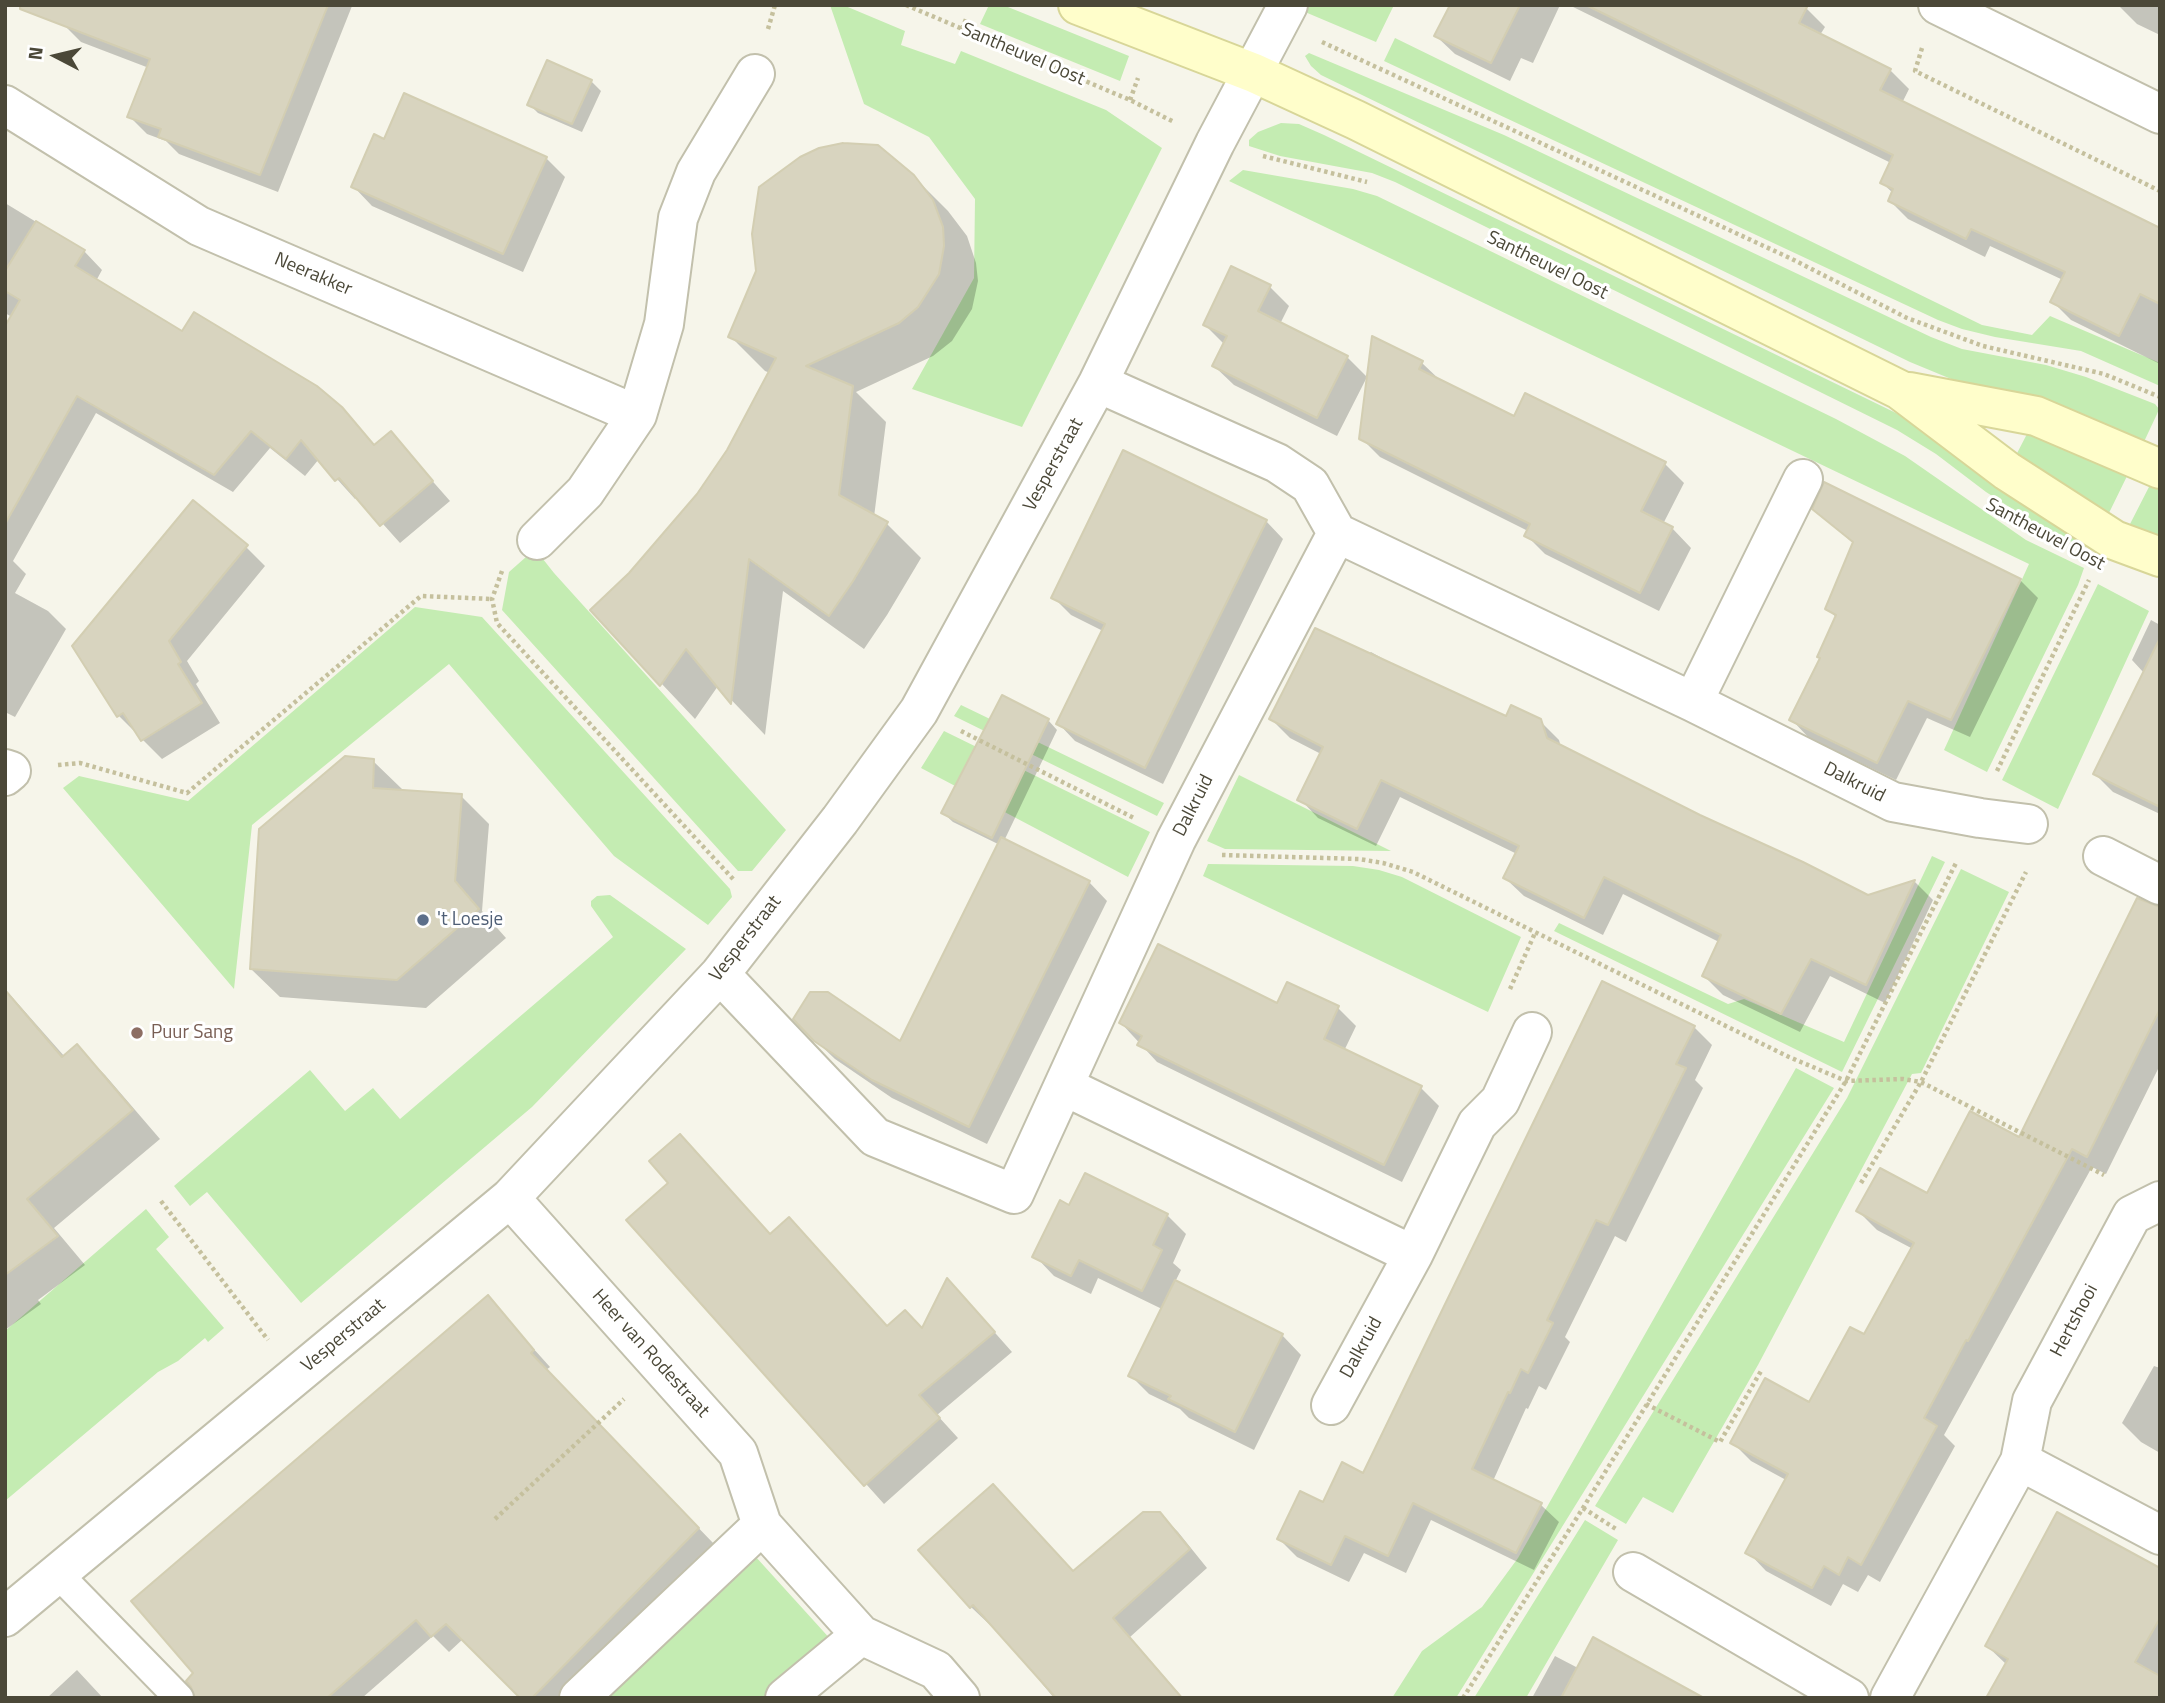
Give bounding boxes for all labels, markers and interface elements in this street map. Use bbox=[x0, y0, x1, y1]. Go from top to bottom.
street label: Santheuvel Oost bbox=[958, 19, 1088, 91]
north arrow bbox=[21, 21, 91, 91]
text: N bbox=[19, 45, 50, 62]
street label: Santheuvel Oost bbox=[1483, 227, 1611, 305]
street label: Neerakker bbox=[271, 248, 355, 302]
street label: Vesperstraat bbox=[1019, 414, 1089, 516]
street label: Santheuvel Oost bbox=[1981, 494, 2109, 576]
street label: Dalkruid bbox=[1819, 758, 1889, 808]
street label: Dalkruid bbox=[1169, 771, 1219, 841]
street label: Vesperstraat bbox=[705, 891, 787, 987]
place label: 't Loesje bbox=[437, 909, 503, 931]
marker: 't Loesje bbox=[415, 912, 431, 928]
place label: Puur Sang bbox=[151, 1022, 233, 1044]
marker: Puur Sang bbox=[129, 1025, 145, 1041]
street label: Hertshooi bbox=[2046, 1281, 2104, 1361]
street label: Heer van Rodestraat bbox=[586, 1285, 714, 1423]
street label: Vesperstraat bbox=[297, 1294, 391, 1378]
street label: Dalkruid bbox=[1336, 1314, 1388, 1382]

